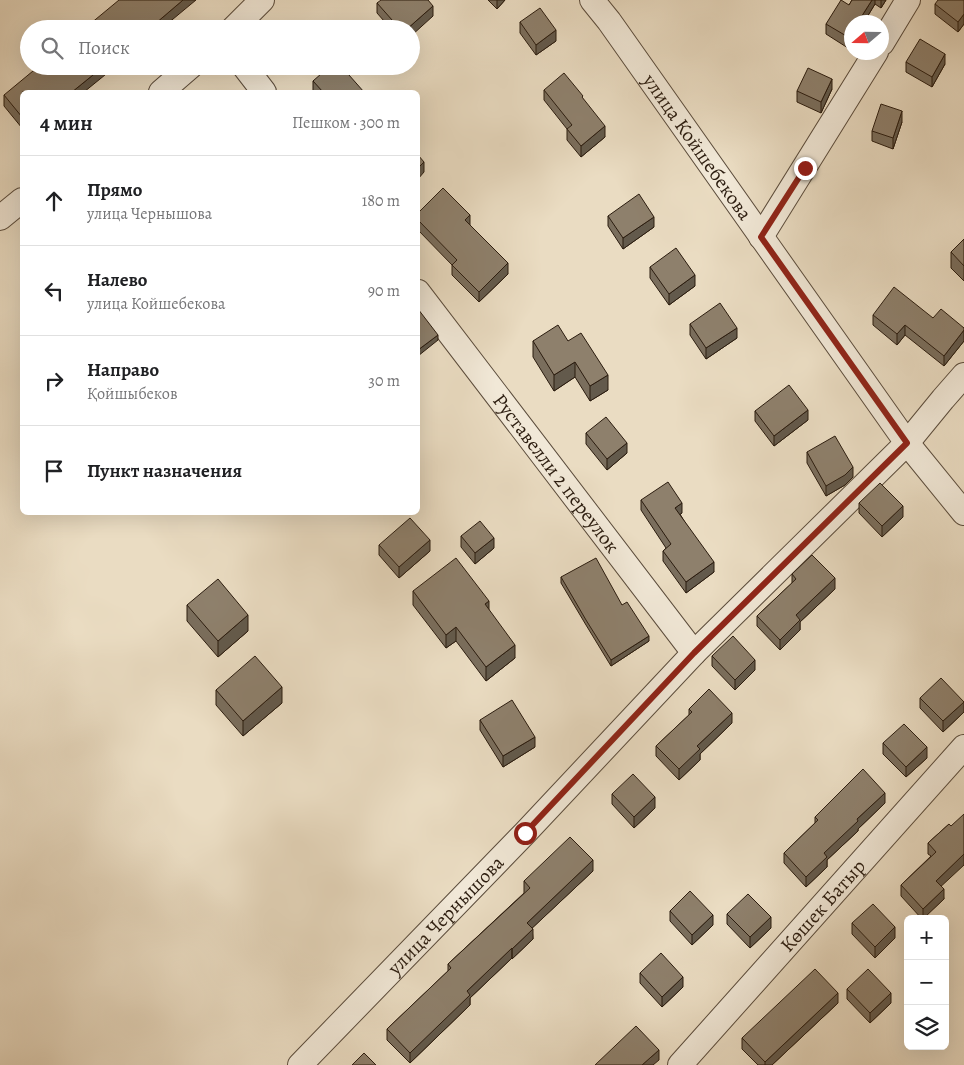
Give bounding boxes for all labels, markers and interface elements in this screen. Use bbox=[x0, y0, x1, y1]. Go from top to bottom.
north arrow bbox=[844, 15, 889, 60]
search box bbox=[20, 20, 420, 75]
icon: search bbox=[38, 34, 66, 62]
text: Поиск bbox=[78, 35, 130, 61]
street label: улица Койшебекова bbox=[636, 67, 759, 226]
text: 4 мин bbox=[40, 109, 93, 137]
text: Пешком · 300 m bbox=[292, 112, 400, 134]
route end bbox=[794, 157, 817, 180]
text: Прямо bbox=[87, 177, 142, 203]
icon: ahead bbox=[40, 187, 68, 215]
text: 180 m bbox=[362, 190, 400, 212]
text: улица Чернышова bbox=[87, 203, 212, 225]
text: Налево bbox=[87, 267, 147, 293]
icon: left bbox=[40, 277, 68, 305]
text: 90 m bbox=[368, 280, 400, 302]
text: улица Койшебекова bbox=[87, 293, 225, 315]
text: Направо bbox=[87, 357, 159, 383]
icon: right bbox=[40, 367, 68, 395]
text: 30 m bbox=[368, 370, 400, 392]
text: Қойшыбеков bbox=[87, 383, 178, 405]
street label: Руставелли 2 переулок bbox=[487, 388, 626, 558]
icon: arrive bbox=[40, 457, 68, 485]
text: Пункт назначения bbox=[87, 458, 242, 484]
route start bbox=[514, 822, 537, 845]
street label: улица Чернышова bbox=[381, 849, 510, 981]
street label: Көшек Батыр bbox=[774, 853, 871, 958]
map controls bbox=[904, 915, 949, 1050]
button: + bbox=[904, 915, 949, 960]
button: − bbox=[904, 960, 949, 1005]
button: layers bbox=[904, 1005, 949, 1050]

